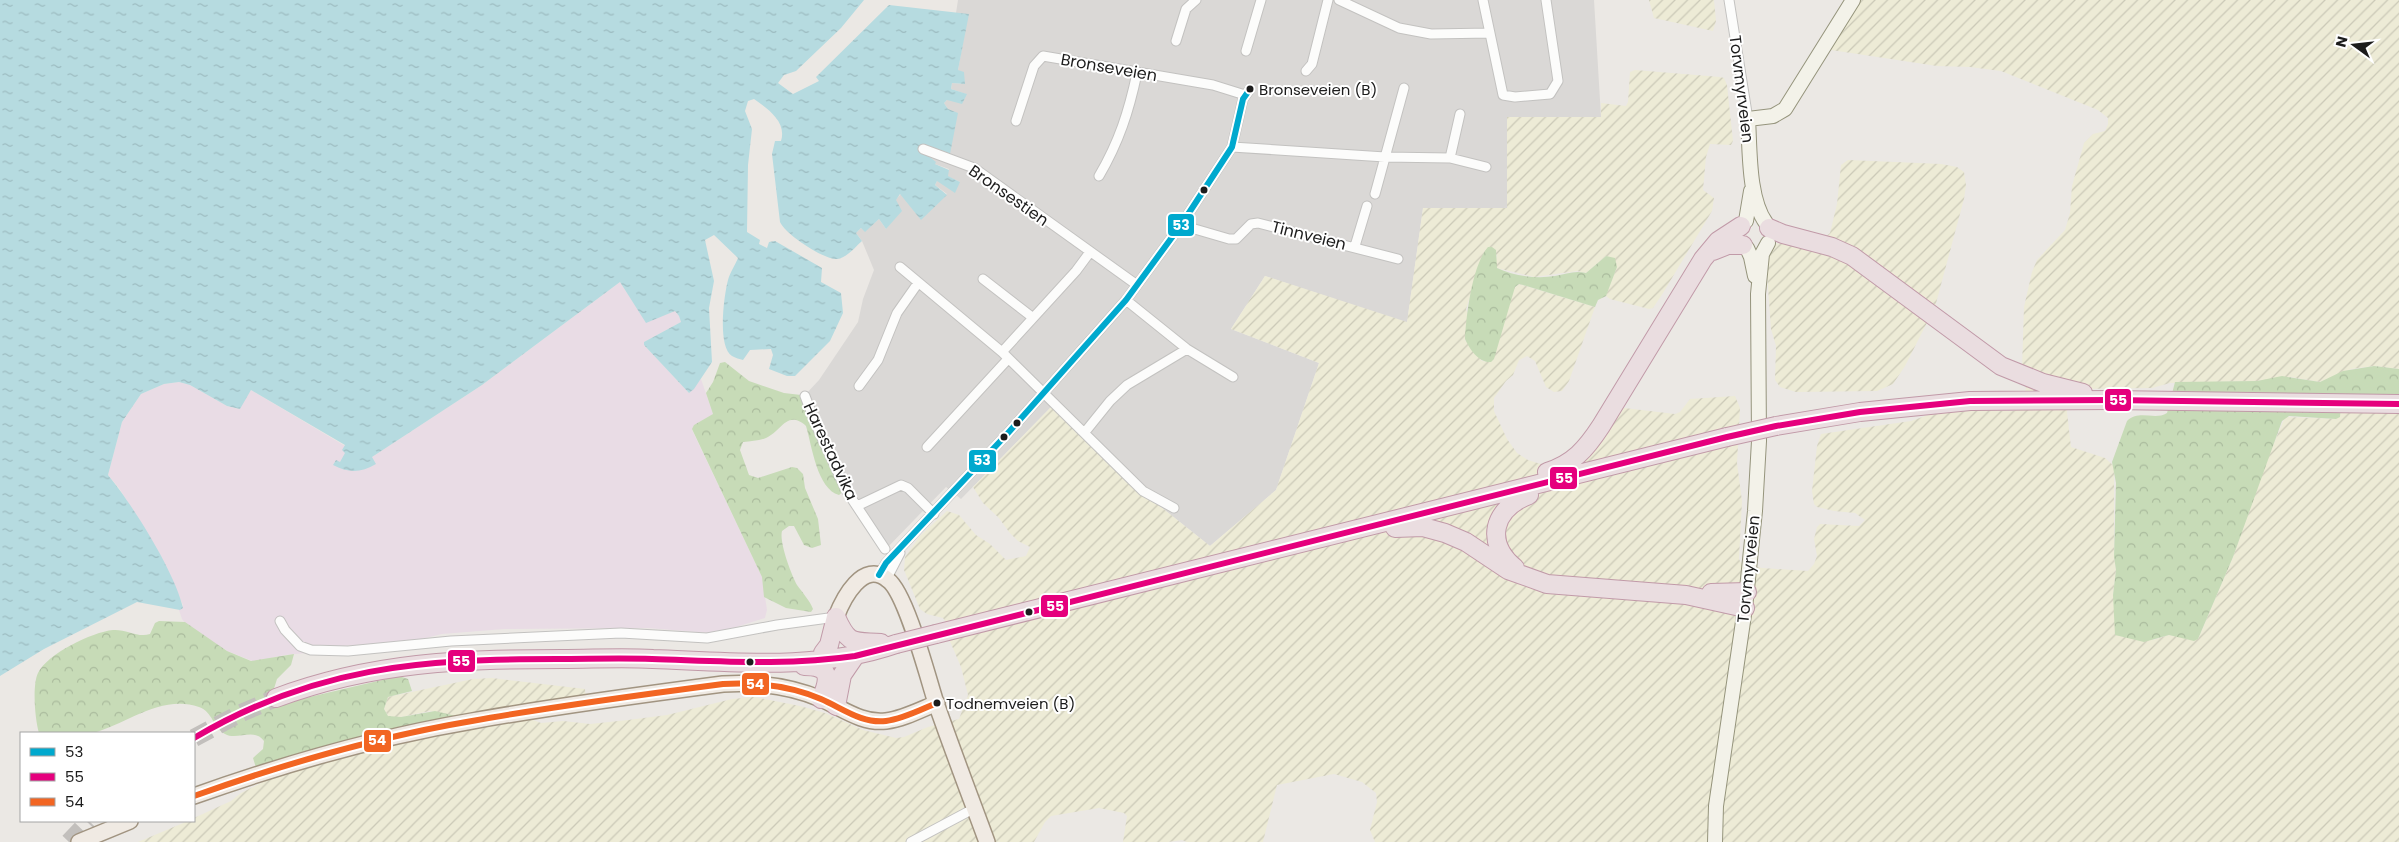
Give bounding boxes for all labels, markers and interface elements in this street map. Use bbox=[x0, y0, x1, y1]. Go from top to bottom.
north arrow bbox=[2329, 20, 2379, 70]
street label: Torvmyrveien bbox=[1723, 34, 1760, 144]
text: N bbox=[2330, 34, 2352, 49]
street label: Bronseveien bbox=[1059, 48, 1159, 87]
place label: Bronseveien (B) bbox=[1259, 79, 1377, 100]
marker: Bronseveien (B) bbox=[1245, 84, 1255, 94]
street label: Bronsestien bbox=[964, 159, 1053, 231]
unlabelled marker bbox=[1199, 185, 1209, 195]
line badge: 53 bbox=[1167, 213, 1195, 237]
text: 53 bbox=[1172, 215, 1190, 235]
street label: Tinnveien bbox=[1269, 215, 1349, 256]
line badge: 55 bbox=[2104, 388, 2132, 412]
text: 55 bbox=[2109, 390, 2127, 410]
street label: Harestadvika bbox=[798, 399, 863, 504]
unlabelled marker bbox=[1012, 418, 1022, 428]
unlabelled marker bbox=[999, 432, 1009, 442]
line badge: 53 bbox=[968, 449, 997, 473]
text: 53 bbox=[973, 450, 991, 470]
line badge: 55 bbox=[1549, 466, 1578, 490]
text: 55 bbox=[1555, 468, 1573, 488]
street label: Torvmyrveien bbox=[1731, 514, 1766, 624]
line badge: 55 bbox=[1040, 594, 1069, 618]
text: 55 bbox=[1046, 596, 1064, 616]
unlabelled marker bbox=[1024, 607, 1034, 617]
line badge: 55 bbox=[447, 649, 476, 673]
text: 55 bbox=[452, 651, 470, 671]
unlabelled marker bbox=[745, 657, 755, 667]
line badge: 54 bbox=[741, 672, 770, 696]
text: 54 bbox=[746, 674, 764, 694]
place label: Todnemveien (B) bbox=[946, 693, 1075, 714]
marker: Todnemveien (B) bbox=[932, 698, 942, 708]
line badge: 54 bbox=[363, 729, 392, 753]
text: 54 bbox=[368, 730, 386, 750]
legend bbox=[20, 732, 195, 822]
text: 53 bbox=[65, 741, 83, 762]
text: 55 bbox=[65, 766, 84, 787]
text: 54 bbox=[65, 791, 84, 812]

